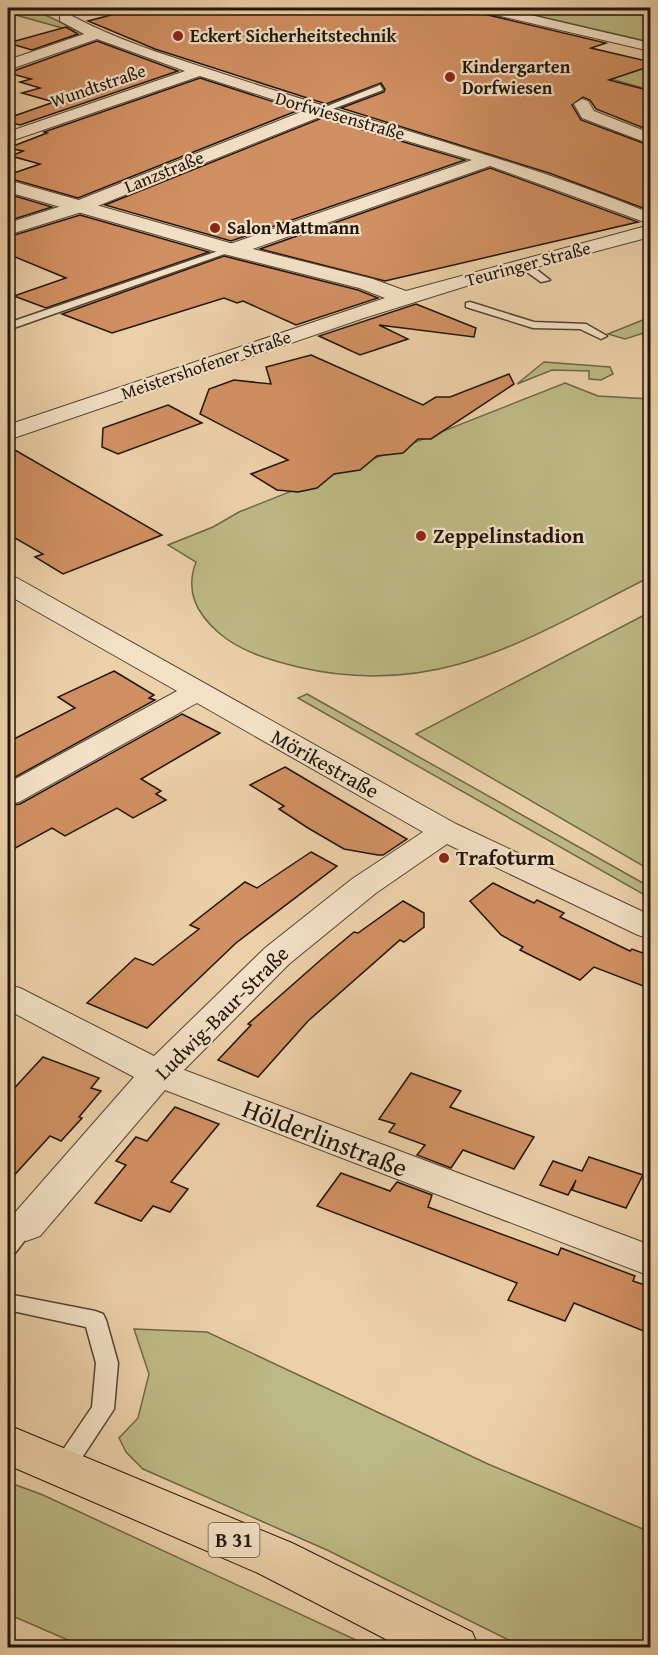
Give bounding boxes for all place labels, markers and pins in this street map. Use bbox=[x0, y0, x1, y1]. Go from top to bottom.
place label: Eckert Sicherheitstechnik bbox=[190, 22, 397, 49]
marker: Eckert Sicherheitstechnik bbox=[171, 29, 185, 43]
place label: Kindergarten Dorfwiesen bbox=[462, 53, 571, 101]
marker: Kindergarten Dorfwiesen bbox=[443, 70, 457, 84]
place label: Salon Mattmann bbox=[227, 214, 360, 241]
marker: Salon Mattmann bbox=[208, 221, 222, 235]
place label: Zeppelinstadion bbox=[433, 520, 585, 551]
marker: Zeppelinstadion bbox=[414, 529, 428, 543]
place label: Trafoturm bbox=[456, 842, 555, 873]
marker: Trafoturm bbox=[437, 851, 451, 865]

